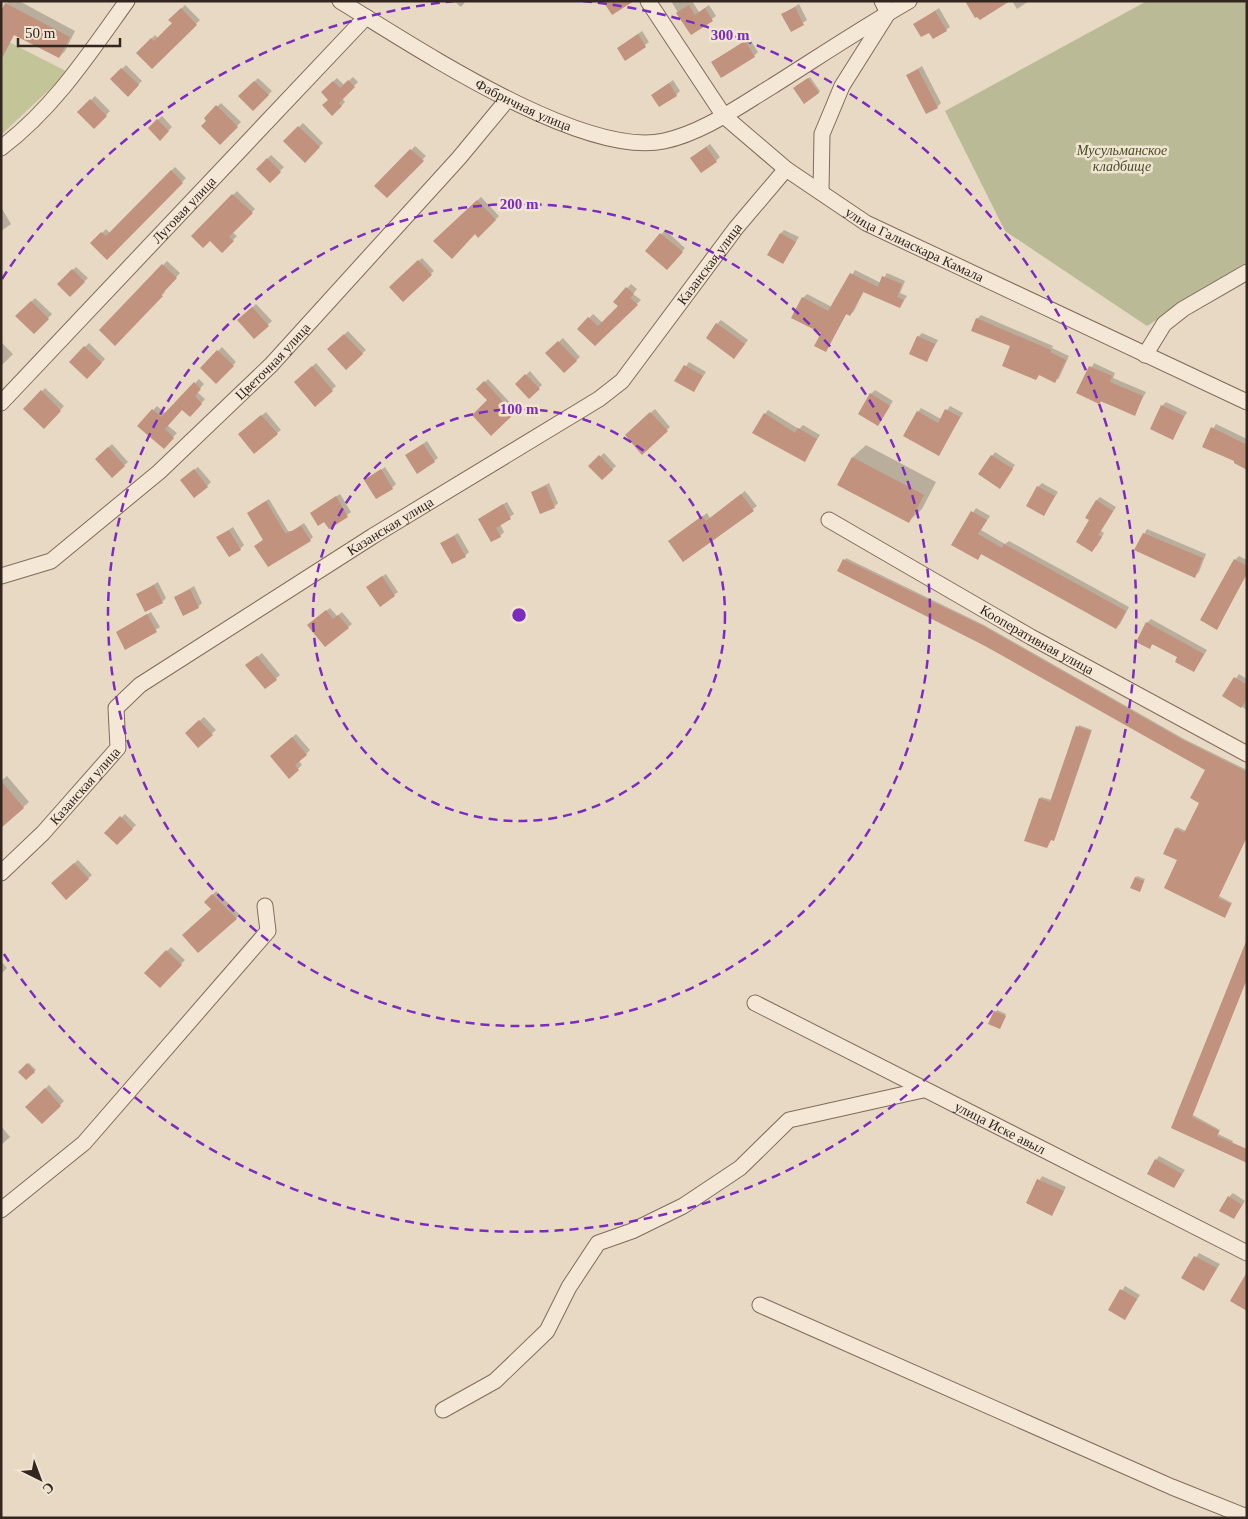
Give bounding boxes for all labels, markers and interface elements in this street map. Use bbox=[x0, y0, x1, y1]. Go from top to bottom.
scale bar bbox=[18, 15, 120, 47]
text: 50 m bbox=[25, 25, 56, 41]
text: 300 m bbox=[711, 27, 750, 43]
street label: Фабричная улица bbox=[473, 76, 574, 134]
park label: Мусульманское кладбище bbox=[1076, 143, 1167, 174]
street label: Луговая улица bbox=[149, 173, 219, 246]
text: 200 m bbox=[500, 196, 539, 212]
street label: улица Галиаскара Камала bbox=[843, 204, 987, 285]
street label: Казанская улица bbox=[674, 219, 745, 308]
street label: Цветочная улица bbox=[232, 319, 314, 402]
text: 100 m bbox=[500, 401, 539, 417]
street label: Казанская улица bbox=[344, 493, 436, 558]
street label: Кооперативная улица bbox=[978, 602, 1097, 678]
centre of rings bbox=[510, 606, 528, 624]
street label: Казанская улица bbox=[47, 743, 123, 828]
street label: улица Иске авыл bbox=[952, 1098, 1048, 1157]
north arrow bbox=[15, 1454, 65, 1504]
text: С bbox=[40, 1479, 57, 1497]

